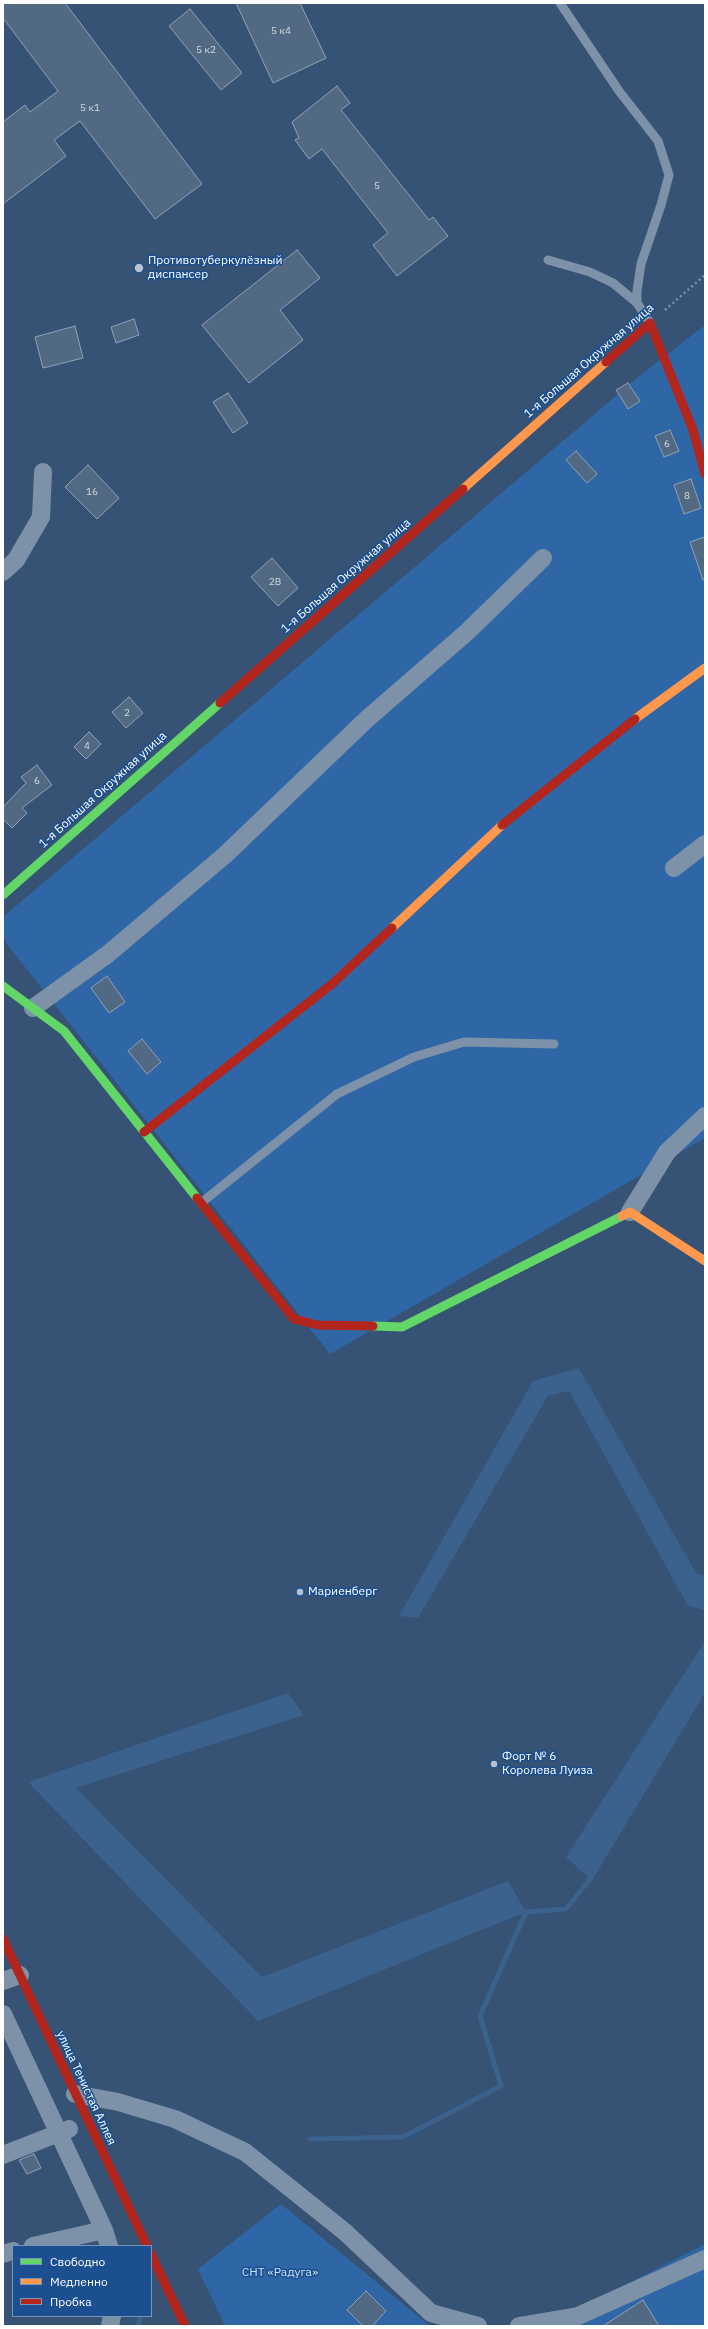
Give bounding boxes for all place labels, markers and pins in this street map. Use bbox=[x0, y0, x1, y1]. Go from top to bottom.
place label: Противотуберкулёзный диспансер bbox=[148, 254, 282, 282]
marker: Противотуберкулёзный диспансер bbox=[133, 262, 145, 274]
place label: Мариенберг bbox=[308, 1585, 377, 1599]
marker: Мариенберг bbox=[295, 1587, 305, 1597]
place label: Форт № 6 Королева Луиза bbox=[502, 1750, 593, 1778]
marker: Форт № 6 Королева Луиза bbox=[489, 1759, 499, 1769]

